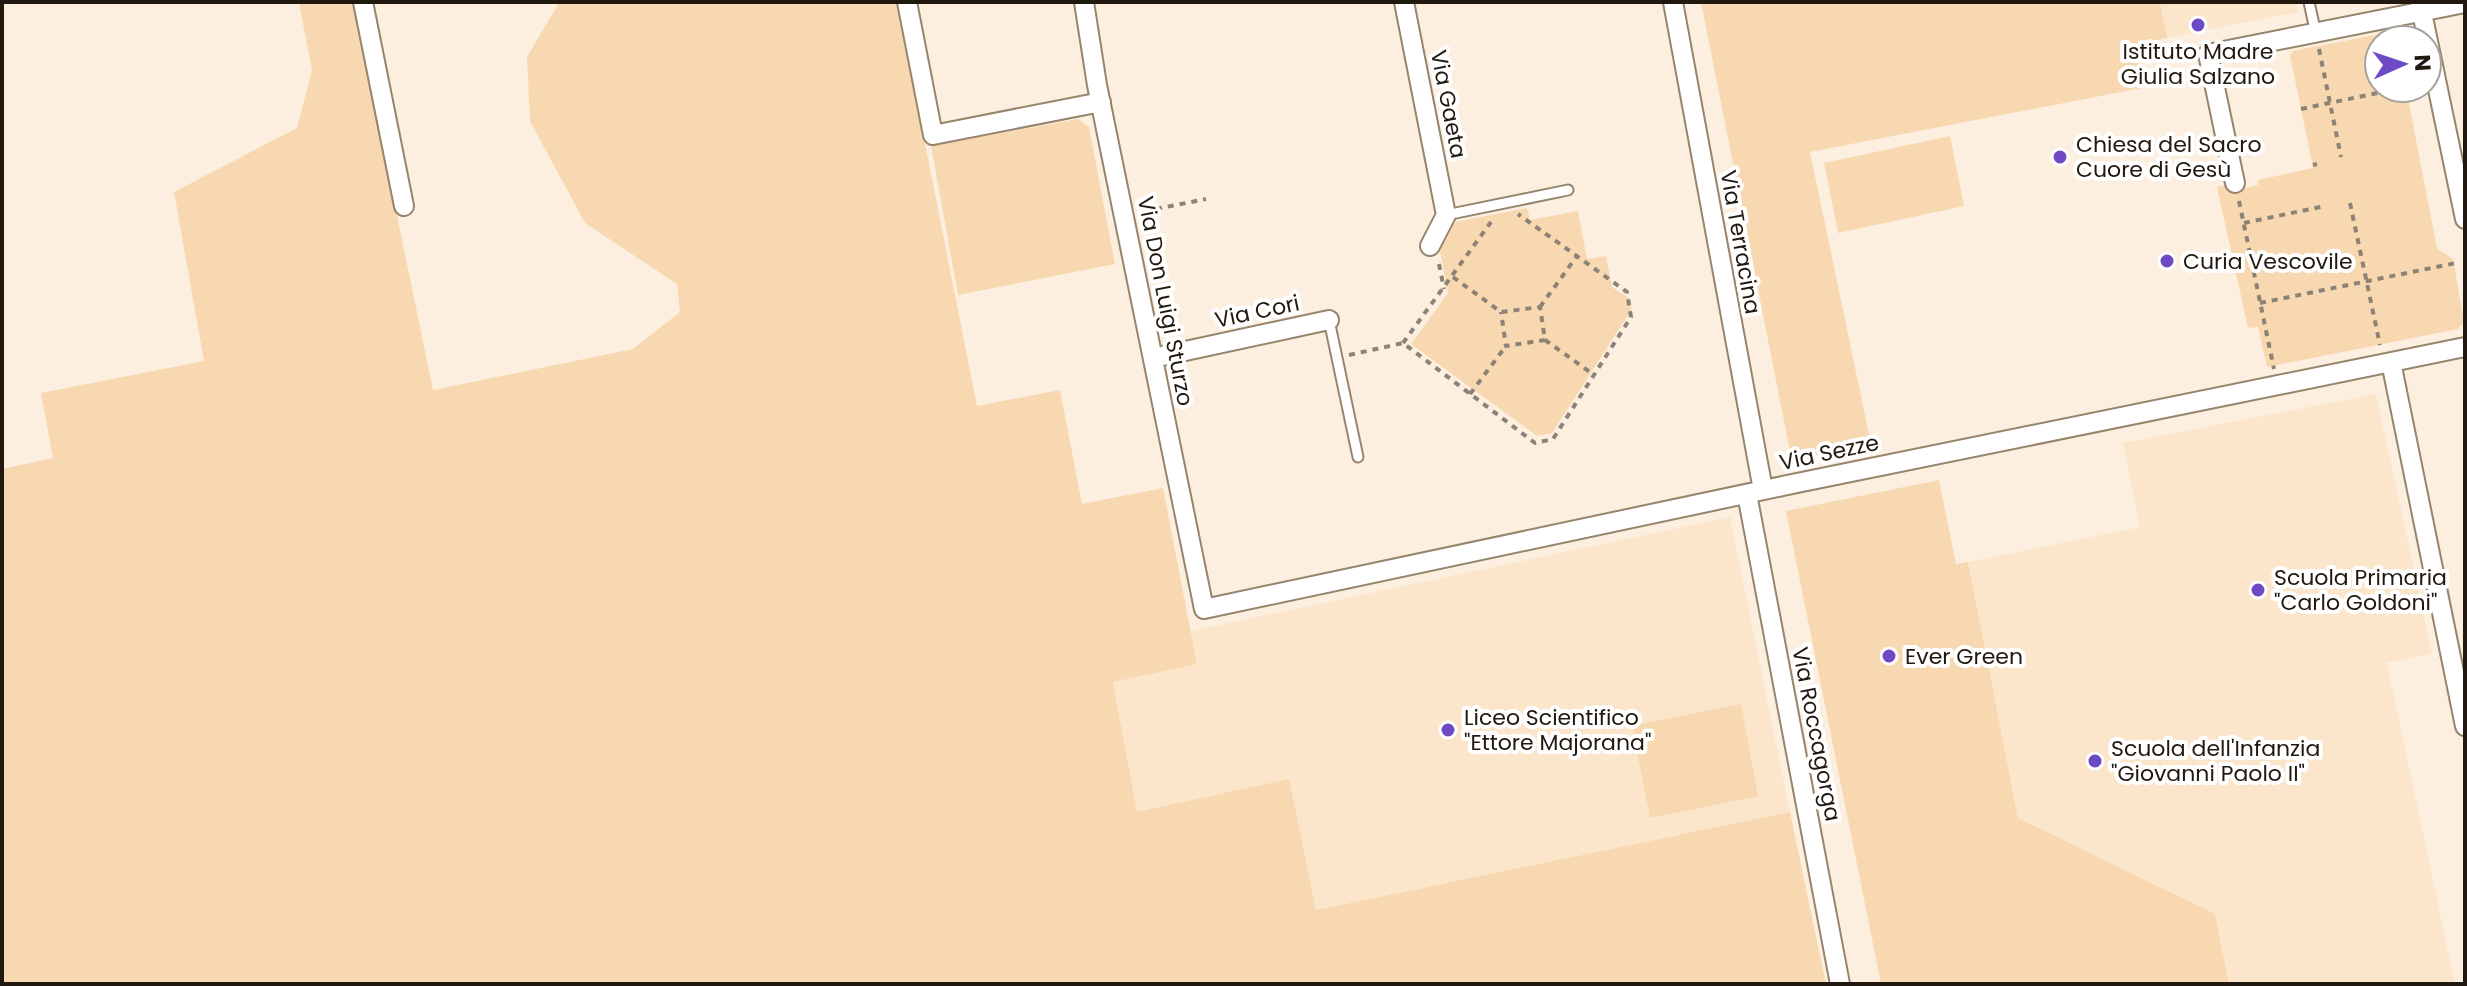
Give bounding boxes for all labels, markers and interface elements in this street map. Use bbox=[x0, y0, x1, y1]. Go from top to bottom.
marker: Istituto Madre Giulia Salzano bbox=[2189, 16, 2207, 34]
north arrow bbox=[2363, 24, 2443, 104]
place label: Istituto Madre Giulia Salzano bbox=[2121, 36, 2275, 92]
street label: Via Gaeta bbox=[1423, 47, 1474, 161]
text: N bbox=[2407, 54, 2438, 72]
place label: Chiesa del Sacro Cuore di Gesù bbox=[2076, 129, 2262, 185]
marker: Chiesa del Sacro Cuore di Gesù bbox=[2051, 148, 2069, 166]
street label: Via Terracina bbox=[1713, 168, 1768, 316]
street label: Via Don Luigi Sturzo bbox=[1130, 194, 1201, 409]
place label: Curia Vescovile bbox=[2183, 246, 2353, 277]
marker: Curia Vescovile bbox=[2158, 252, 2176, 270]
street label: Via Cori bbox=[1212, 287, 1302, 336]
street label: Via Sezze bbox=[1776, 427, 1882, 478]
place label: Scuola Primaria "Carlo Goldoni" bbox=[2274, 562, 2447, 618]
marker: Scuola Primaria "Carlo Goldoni" bbox=[2249, 581, 2267, 599]
place label: Ever Green bbox=[1905, 641, 2023, 672]
street label: Via Roccagorga bbox=[1784, 644, 1849, 824]
marker: Ever Green bbox=[1880, 647, 1898, 665]
place label: Liceo Scientifico "Ettore Majorana" bbox=[1464, 702, 1651, 758]
marker: Liceo Scientifico "Ettore Majorana" bbox=[1439, 721, 1457, 739]
place label: Scuola dell'Infanzia "Giovanni Paolo II" bbox=[2111, 733, 2320, 789]
marker: Scuola dell'Infanzia "Giovanni Paolo II" bbox=[2086, 752, 2104, 770]

